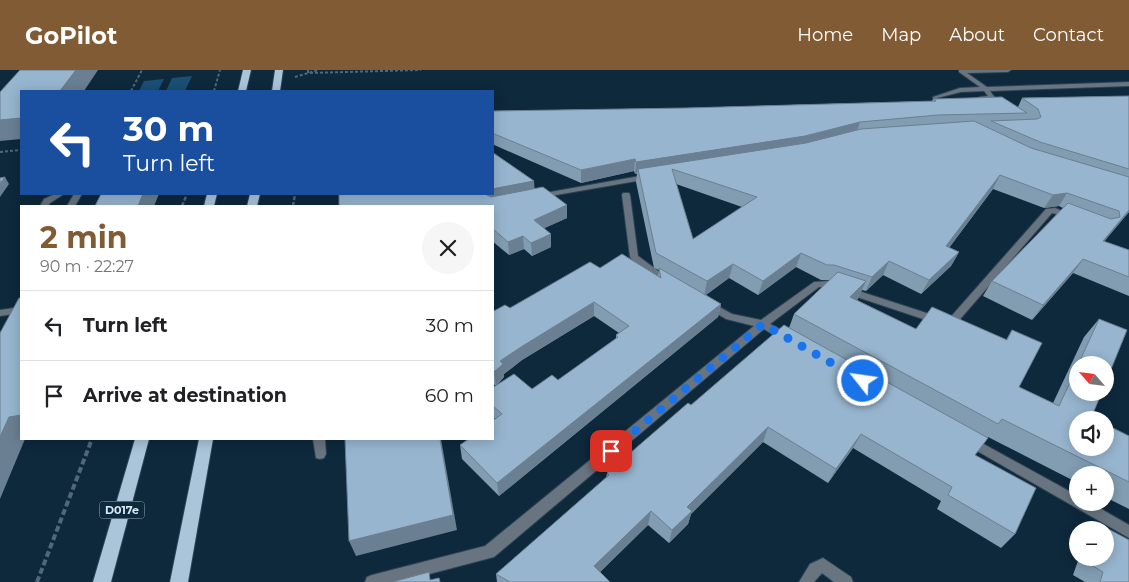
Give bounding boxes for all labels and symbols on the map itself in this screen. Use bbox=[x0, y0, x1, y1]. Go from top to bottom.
position arrow bbox=[836, 354, 888, 406]
north arrow bbox=[1069, 356, 1114, 401]
pin bbox=[590, 430, 632, 472]
road number: D017e bbox=[100, 502, 144, 518]

